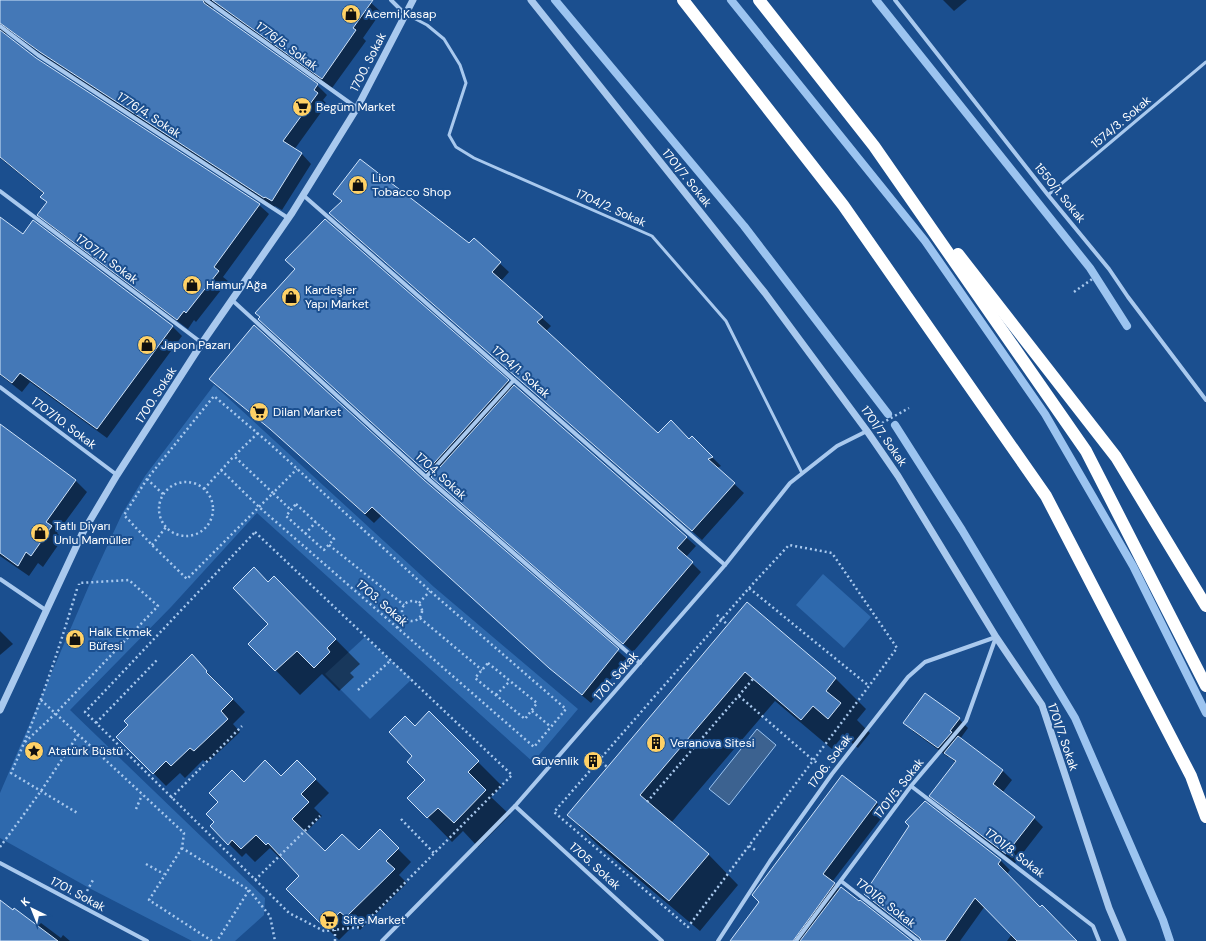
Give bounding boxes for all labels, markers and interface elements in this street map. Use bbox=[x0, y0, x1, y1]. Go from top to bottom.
shop icon: Acemi Kasap bbox=[340, 3, 362, 25]
place label: Acemi Kasap bbox=[365, 6, 436, 22]
street label: 1776/5. Sokak bbox=[253, 18, 321, 74]
street label: 1700. Sokak bbox=[346, 30, 390, 94]
street label: 1776/4. Sokak bbox=[114, 88, 184, 142]
street label: 1574/3. Sokak bbox=[1088, 92, 1154, 152]
supermarket icon: Begüm Market bbox=[291, 96, 313, 118]
place label: Begüm Market bbox=[316, 99, 396, 115]
street label: 1701/7. Sokak bbox=[659, 146, 715, 210]
street label: 1550/1. Sokak bbox=[1031, 160, 1089, 226]
place label: Lion Tobacco Shop bbox=[372, 170, 451, 200]
shop icon: Lion Tobacco Shop bbox=[347, 174, 369, 196]
street label: 1704/2. Sokak bbox=[573, 185, 649, 231]
street label: 1707/11. Sokak bbox=[73, 230, 141, 288]
shop icon: Hamur Ağa bbox=[181, 274, 203, 296]
place label: Hamur Ağa bbox=[206, 277, 267, 293]
place label: Kardeşler Yapı Market bbox=[305, 282, 369, 312]
shop icon: Kardeşler Yapı Market bbox=[280, 286, 302, 308]
shop icon: Japon Pazarı bbox=[136, 334, 158, 356]
place label: Japon Pazarı bbox=[161, 337, 231, 353]
street label: 1704/1. Sokak bbox=[489, 342, 553, 402]
street label: 1700. Sokak bbox=[132, 364, 180, 426]
street label: 1707/10. Sokak bbox=[28, 393, 100, 453]
supermarket icon: Dilan Market bbox=[248, 401, 270, 423]
street label: 1701/7. Sokak bbox=[857, 403, 911, 469]
place label: Dilan Market bbox=[273, 404, 342, 420]
street label: 1704. Sokak bbox=[412, 449, 470, 503]
place label: Tatlı Diyarı Unlu Mamüller bbox=[54, 518, 133, 548]
shop icon: Tatlı Diyarı Unlu Mamüller bbox=[29, 522, 51, 544]
street label: 1703. Sokak bbox=[353, 576, 411, 630]
place label: Halk Ekmek Büfesi bbox=[89, 624, 152, 654]
shop icon: Halk Ekmek Büfesi bbox=[64, 628, 86, 650]
street label: 1701. Sokak bbox=[590, 648, 642, 704]
street label: 1701/7. Sokak bbox=[1044, 701, 1082, 773]
street label: 1706. Sokak bbox=[805, 731, 855, 791]
building icon: Veranova Sitesi bbox=[645, 732, 667, 754]
place label: Veranova Sitesi bbox=[670, 735, 755, 751]
place icon: Atatürk Büstü bbox=[23, 740, 45, 762]
place label: Atatürk Büstü bbox=[48, 743, 123, 759]
building icon: Güvenlik bbox=[582, 750, 604, 772]
place label: Güvenlik bbox=[532, 753, 579, 769]
street label: 1701/5. Sokak bbox=[871, 755, 927, 821]
street label: 1701/8. Sokak bbox=[982, 825, 1048, 881]
street label: 1705. Sokak bbox=[566, 839, 624, 893]
street label: 1701. Sokak bbox=[48, 873, 108, 915]
street label: 1701/6. Sokak bbox=[853, 875, 919, 931]
north arrow bbox=[12, 889, 52, 929]
text: K bbox=[18, 894, 33, 909]
supermarket icon: Site Market bbox=[318, 909, 340, 931]
place label: Site Market bbox=[343, 912, 406, 928]

